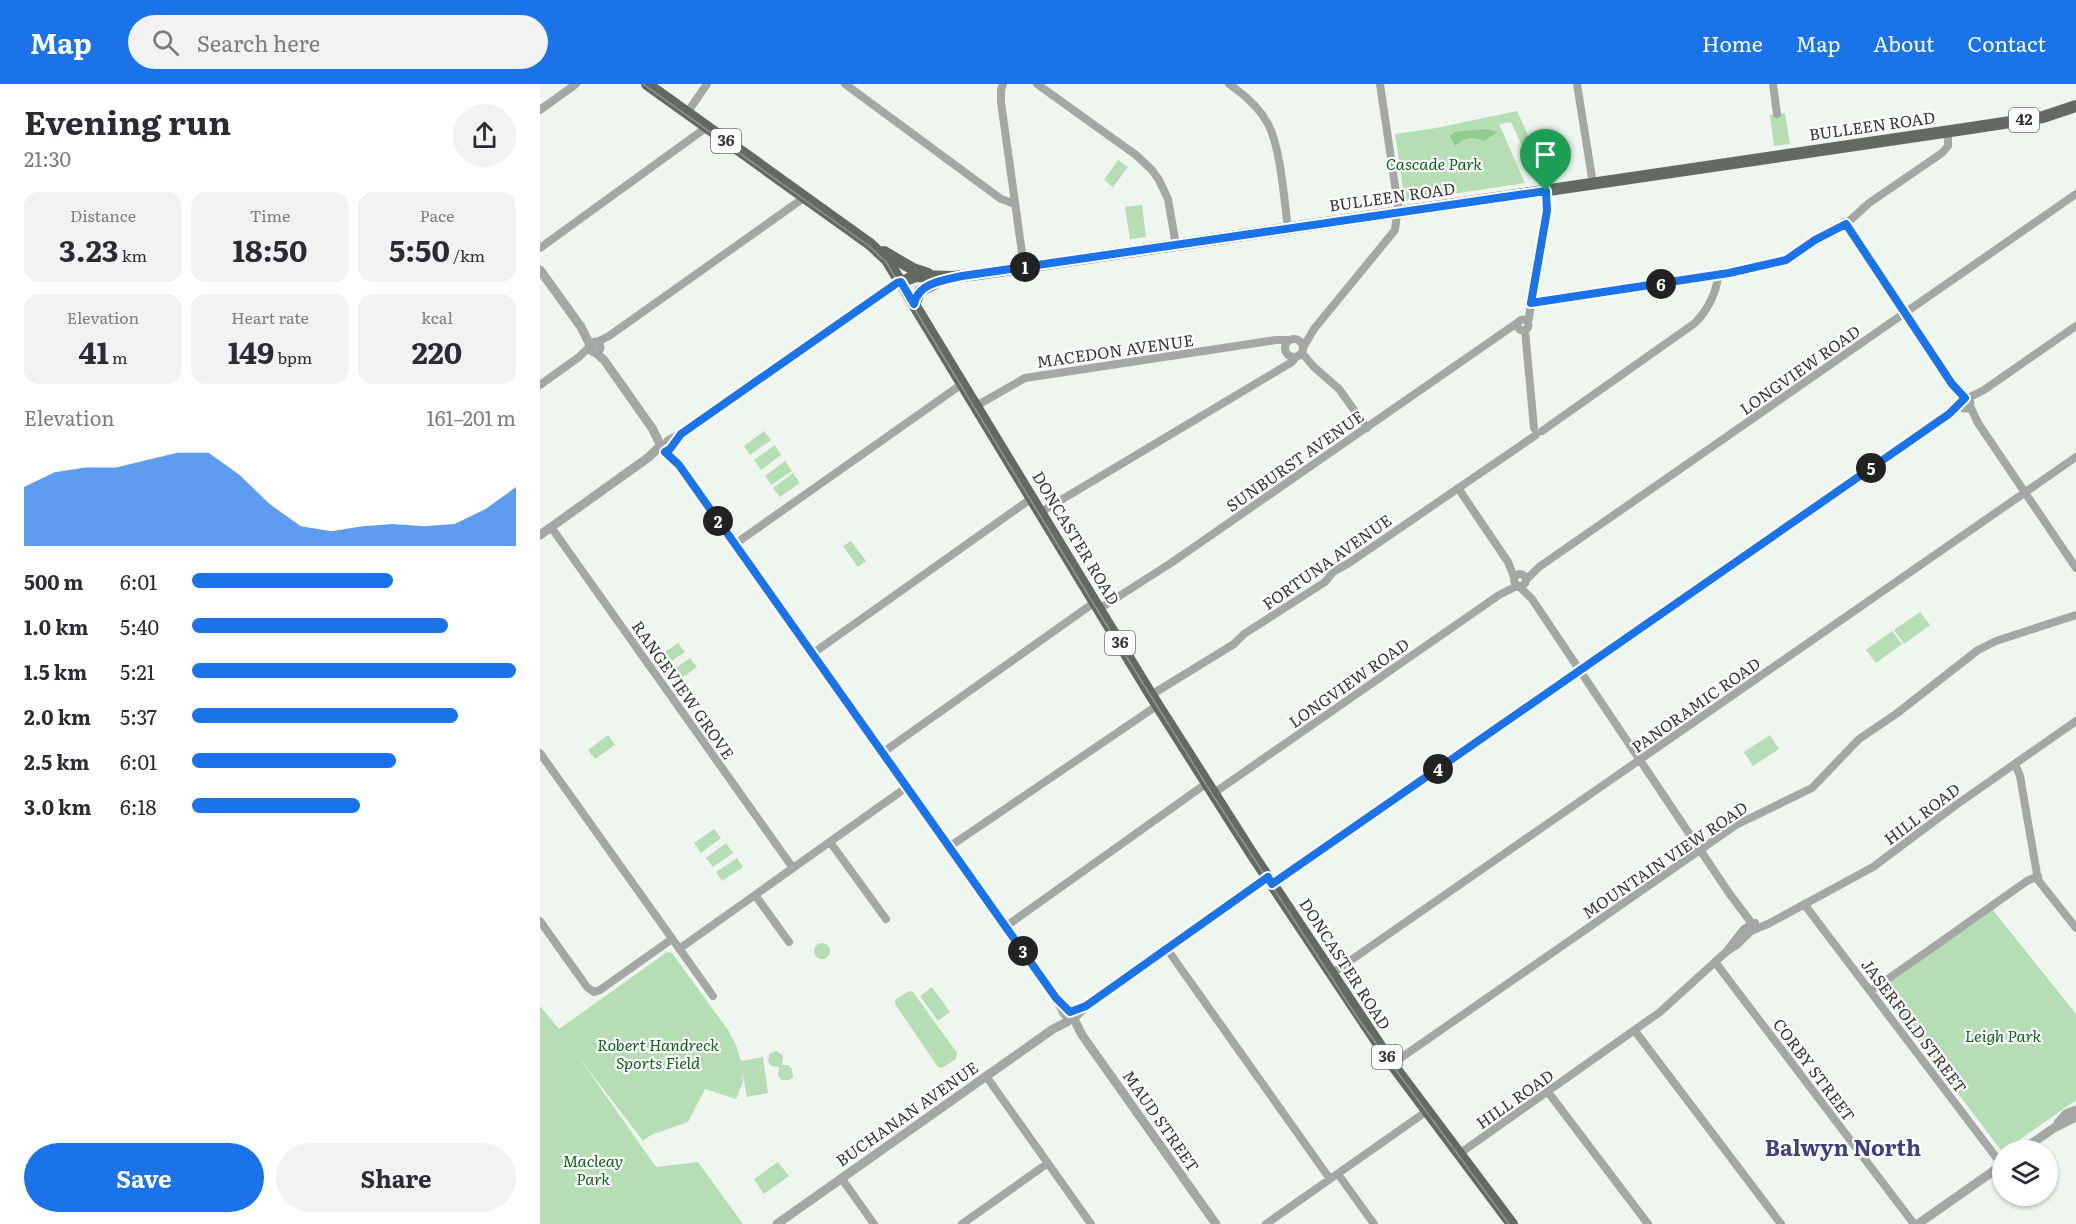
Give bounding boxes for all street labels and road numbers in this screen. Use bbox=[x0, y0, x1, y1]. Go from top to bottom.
street label: BULLEEN ROAD bbox=[1807, 104, 1936, 146]
road number: 42 bbox=[2009, 108, 2039, 132]
road number: 36 bbox=[711, 129, 741, 153]
street label: BULLEEN ROAD bbox=[1327, 175, 1456, 217]
street label: LONGVIEW ROAD bbox=[1734, 319, 1865, 420]
street label: MACEDON AVENUE bbox=[1035, 327, 1195, 373]
street label: SUNBURST AVENUE bbox=[1221, 403, 1368, 517]
street label: DONCASTER ROAD bbox=[1027, 466, 1126, 609]
street label: FORTUNA AVENUE bbox=[1257, 507, 1396, 615]
street label: RANGEVIEW GROVE bbox=[627, 615, 741, 764]
road number: 36 bbox=[1105, 631, 1135, 655]
street label: LONGVIEW ROAD bbox=[1283, 632, 1414, 733]
street label: PANORAMIC ROAD bbox=[1626, 651, 1765, 758]
street label: HILL ROAD bbox=[1878, 777, 1965, 850]
street label: MOUNTAIN VIEW ROAD bbox=[1577, 795, 1752, 924]
street label: DONCASTER ROAD bbox=[1294, 893, 1397, 1034]
street label: JASERFOLD STREET bbox=[1856, 953, 1973, 1098]
street label: CORBY STREET bbox=[1768, 1013, 1862, 1126]
road number: 36 bbox=[1372, 1045, 1402, 1069]
street label: BUCHANAN AVENUE bbox=[830, 1055, 983, 1172]
street label: HILL ROAD bbox=[1471, 1063, 1558, 1134]
street label: MAUD STREET bbox=[1118, 1065, 1206, 1176]

